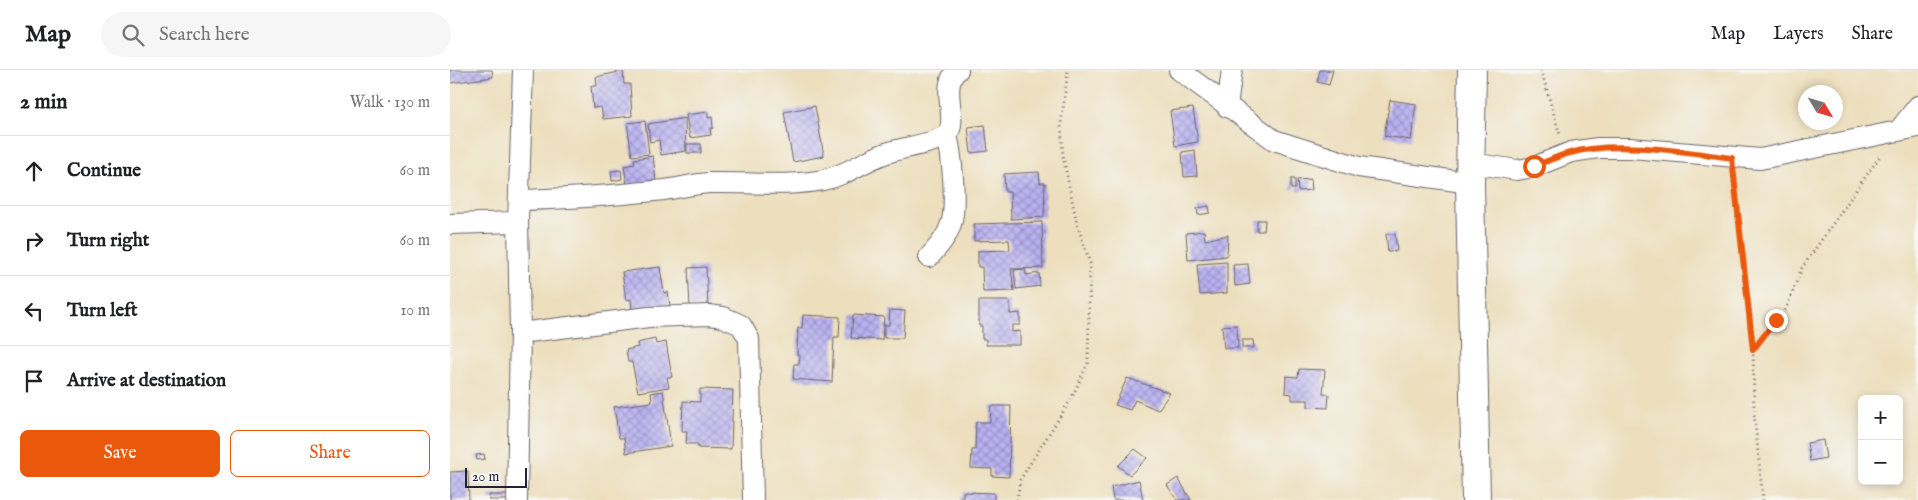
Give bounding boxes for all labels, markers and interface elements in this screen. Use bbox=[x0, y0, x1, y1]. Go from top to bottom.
search box bbox=[101, 12, 451, 57]
text: Map bbox=[25, 19, 71, 50]
icon: search bbox=[119, 21, 147, 49]
text: Search here bbox=[159, 23, 250, 47]
text: Map bbox=[1711, 23, 1745, 46]
text: Layers bbox=[1773, 23, 1824, 46]
text: Share bbox=[1852, 23, 1893, 46]
north arrow bbox=[1798, 85, 1843, 130]
text: 2 min bbox=[20, 89, 67, 116]
text: Walk · 130 m bbox=[350, 93, 430, 113]
route start bbox=[1523, 155, 1546, 178]
icon: ahead bbox=[20, 157, 48, 185]
text: Continue bbox=[67, 159, 141, 183]
text: 60 m bbox=[400, 161, 430, 181]
icon: right bbox=[20, 227, 48, 255]
text: Turn right bbox=[67, 229, 149, 253]
text: 60 m bbox=[400, 231, 430, 251]
icon: left bbox=[20, 297, 48, 325]
text: Turn left bbox=[67, 299, 138, 323]
text: 10 m bbox=[400, 301, 430, 321]
route end bbox=[1765, 309, 1788, 332]
icon: arrive bbox=[20, 367, 48, 395]
text: Arrive at destination bbox=[67, 369, 226, 393]
map controls bbox=[1858, 395, 1903, 485]
button: + bbox=[1858, 395, 1903, 440]
button: Save bbox=[20, 430, 220, 477]
button: Share bbox=[230, 430, 430, 477]
button: − bbox=[1858, 440, 1903, 485]
scale bar bbox=[465, 465, 528, 488]
text: 20 m bbox=[472, 468, 499, 486]

